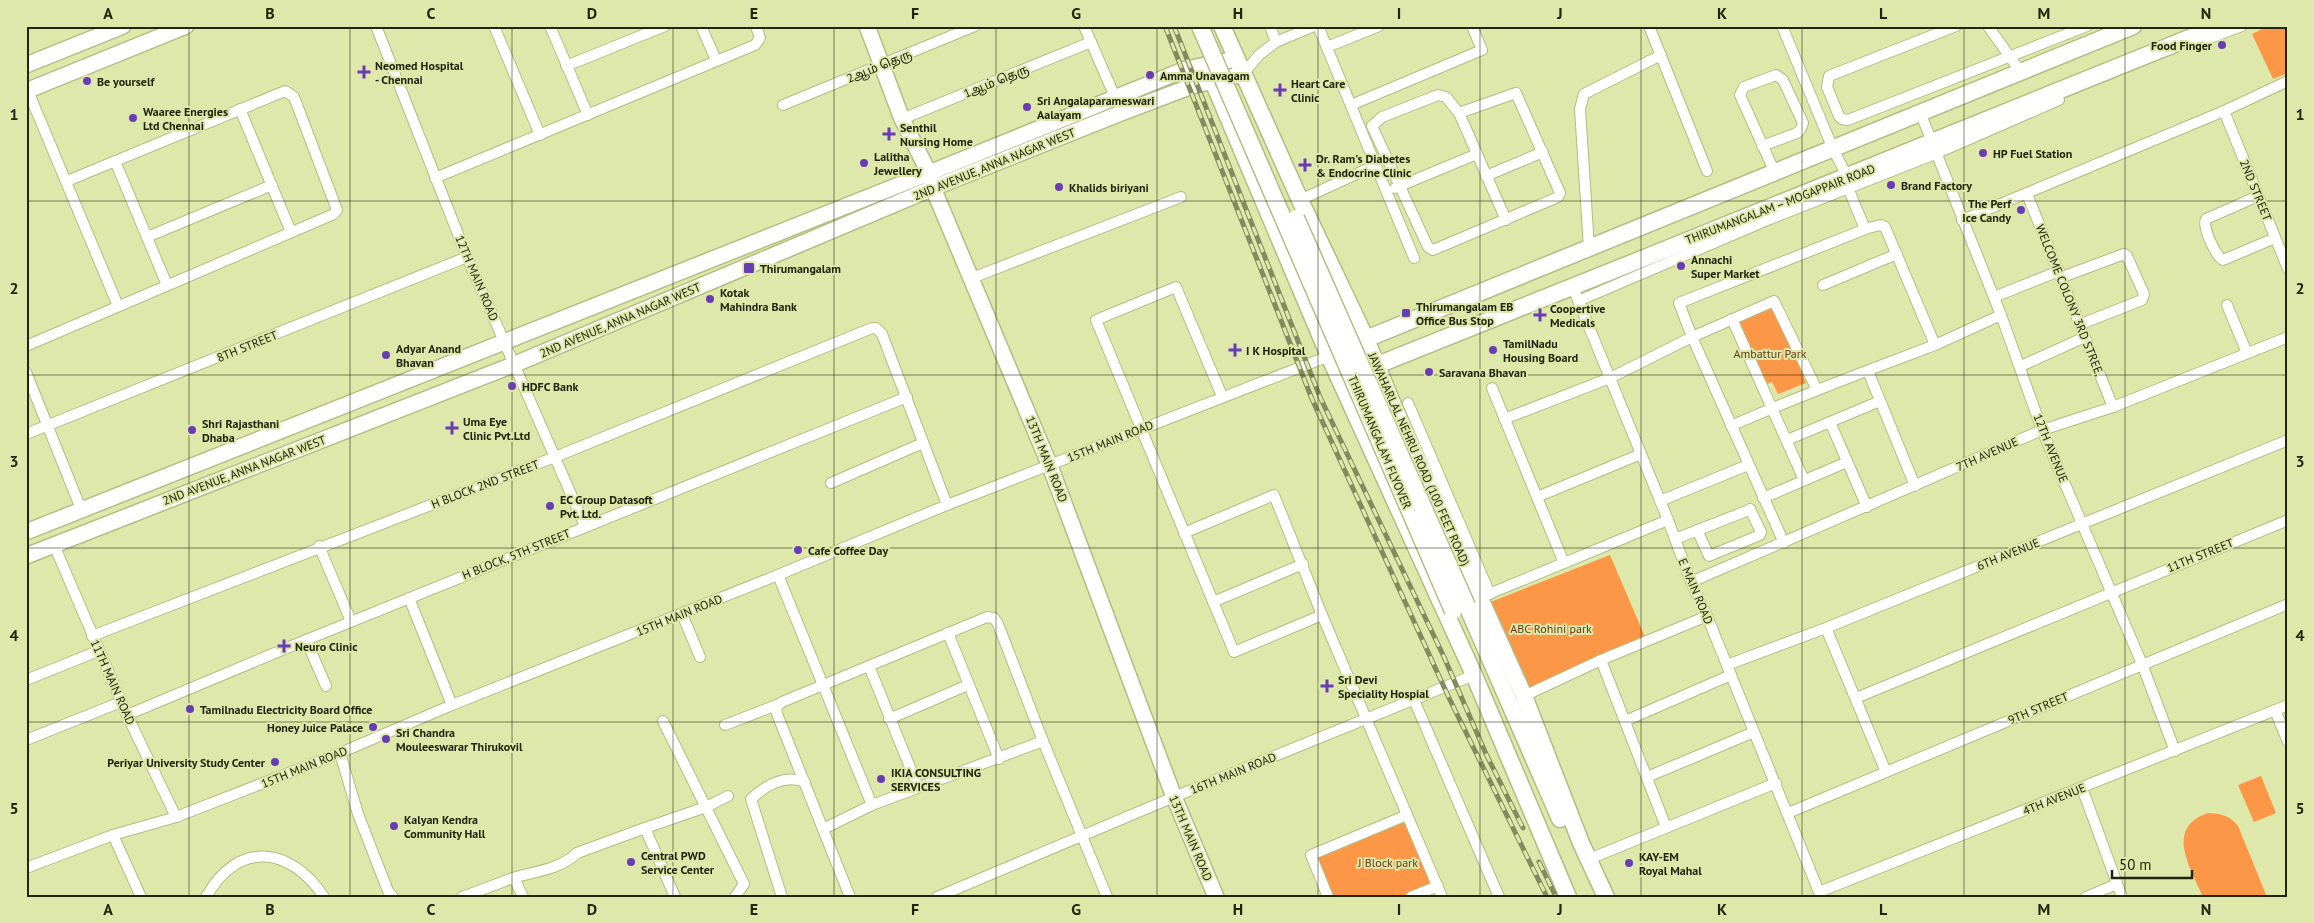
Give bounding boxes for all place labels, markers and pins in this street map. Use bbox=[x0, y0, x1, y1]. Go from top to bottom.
place label: Food Finger bbox=[2151, 38, 2213, 53]
marker: Food Finger bbox=[2216, 39, 2228, 51]
place label: Neomed Hospital - Chennai bbox=[375, 58, 464, 87]
marker: Neomed Hospital - Chennai bbox=[357, 65, 371, 79]
place label: Amma Unavagam bbox=[1160, 68, 1250, 83]
marker: Amma Unavagam bbox=[1144, 69, 1156, 81]
place label: Be yourself bbox=[97, 74, 155, 89]
marker: Be yourself bbox=[81, 75, 93, 87]
place label: Heart Care Clinic bbox=[1291, 76, 1345, 105]
marker: Heart Care Clinic bbox=[1273, 83, 1287, 97]
place label: Sri Angalaparameswari Aalayam bbox=[1037, 93, 1154, 122]
marker: Sri Angalaparameswari Aalayam bbox=[1021, 101, 1033, 113]
place label: Waaree Energies Ltd Chennai bbox=[143, 104, 228, 133]
marker: Waaree Energies Ltd Chennai bbox=[127, 112, 139, 124]
place label: Senthil Nursing Home bbox=[900, 120, 973, 149]
marker: Senthil Nursing Home bbox=[882, 127, 896, 141]
place label: HP Fuel Station bbox=[1993, 146, 2072, 161]
marker: HP Fuel Station bbox=[1977, 147, 1989, 159]
place label: Lalitha Jewellery bbox=[873, 149, 922, 178]
place label: Dr. Ram's Diabetes & Endocrine Clinic bbox=[1316, 151, 1411, 180]
marker: Lalitha Jewellery bbox=[858, 157, 870, 169]
marker: Dr. Ram's Diabetes & Endocrine Clinic bbox=[1298, 158, 1312, 172]
place label: Brand Factory bbox=[1901, 178, 1972, 193]
marker: Brand Factory bbox=[1885, 179, 1897, 191]
place label: Khalids biriyani bbox=[1069, 180, 1149, 195]
marker: Khalids biriyani bbox=[1053, 181, 1065, 193]
place label: The Perf Ice Candy bbox=[1962, 196, 2012, 225]
marker: The Perf Ice Candy bbox=[2015, 204, 2027, 216]
place label: Annachi Super Market bbox=[1691, 252, 1760, 281]
marker: Annachi Super Market bbox=[1675, 260, 1687, 272]
marker: Thirumangalam bbox=[742, 261, 756, 275]
place label: Thirumangalam bbox=[760, 261, 841, 276]
place label: Kotak Mahindra Bank bbox=[720, 285, 797, 314]
marker: Kotak Mahindra Bank bbox=[704, 293, 716, 305]
place label: Thirumangalam EB Office Bus Stop bbox=[1416, 299, 1513, 328]
place label: Coopertive Medicals bbox=[1550, 301, 1605, 330]
marker: Thirumangalam EB Office Bus Stop bbox=[1400, 307, 1412, 319]
marker: Coopertive Medicals bbox=[1534, 309, 1546, 321]
place label: TamilNadu Housing Board bbox=[1503, 336, 1578, 365]
place label: Adyar Anand Bhavan bbox=[396, 341, 461, 370]
marker: I K Hospital bbox=[1228, 343, 1242, 357]
place label: I K Hospital bbox=[1246, 343, 1306, 358]
marker: TamilNadu Housing Board bbox=[1487, 344, 1499, 356]
marker: Adyar Anand Bhavan bbox=[380, 349, 392, 361]
place label: Saravana Bhavan bbox=[1439, 365, 1526, 380]
marker: Saravana Bhavan bbox=[1423, 366, 1435, 378]
place label: HDFC Bank bbox=[522, 379, 579, 394]
marker: HDFC Bank bbox=[506, 380, 518, 392]
place label: Uma Eye Clinic Pvt.Ltd bbox=[463, 414, 530, 443]
place label: Shri Rajasthani Dhaba bbox=[202, 416, 279, 445]
marker: Uma Eye Clinic Pvt.Ltd bbox=[445, 421, 459, 435]
marker: Shri Rajasthani Dhaba bbox=[186, 424, 198, 436]
place label: EC Group Datasoft Pvt. Ltd. bbox=[560, 492, 653, 521]
marker: EC Group Datasoft Pvt. Ltd. bbox=[544, 500, 556, 512]
place label: Cafe Coffee Day bbox=[808, 543, 888, 558]
marker: Cafe Coffee Day bbox=[792, 544, 804, 556]
marker: Neuro Clinic bbox=[277, 639, 291, 653]
place label: Neuro Clinic bbox=[295, 639, 357, 654]
place label: Sri Devi Speciality Hospial bbox=[1338, 672, 1429, 701]
marker: Sri Devi Speciality Hospial bbox=[1320, 679, 1334, 693]
place label: Tamilnadu Electricity Board Office bbox=[200, 702, 372, 717]
marker: Tamilnadu Electricity Board Office bbox=[184, 703, 196, 715]
place label: Honey Juice Palace bbox=[267, 720, 363, 735]
marker: Honey Juice Palace bbox=[367, 721, 379, 733]
place label: Sri Chandra Mouleeswarar Thirukovil bbox=[396, 725, 523, 754]
marker: Sri Chandra Mouleeswarar Thirukovil bbox=[380, 733, 392, 745]
place label: Periyar University Study Center bbox=[107, 755, 266, 770]
marker: Periyar University Study Center bbox=[269, 756, 281, 768]
place label: IKIA CONSULTING SERVICES bbox=[891, 765, 981, 794]
marker: IKIA CONSULTING SERVICES bbox=[875, 773, 887, 785]
place label: Kalyan Kendra Community Hall bbox=[404, 812, 486, 841]
marker: Kalyan Kendra Community Hall bbox=[388, 820, 400, 832]
place label: Central PWD Service Center bbox=[641, 848, 715, 877]
place label: KAY-EM Royal Mahal bbox=[1639, 849, 1702, 878]
marker: Central PWD Service Center bbox=[625, 856, 637, 868]
marker: KAY-EM Royal Mahal bbox=[1623, 857, 1635, 869]

